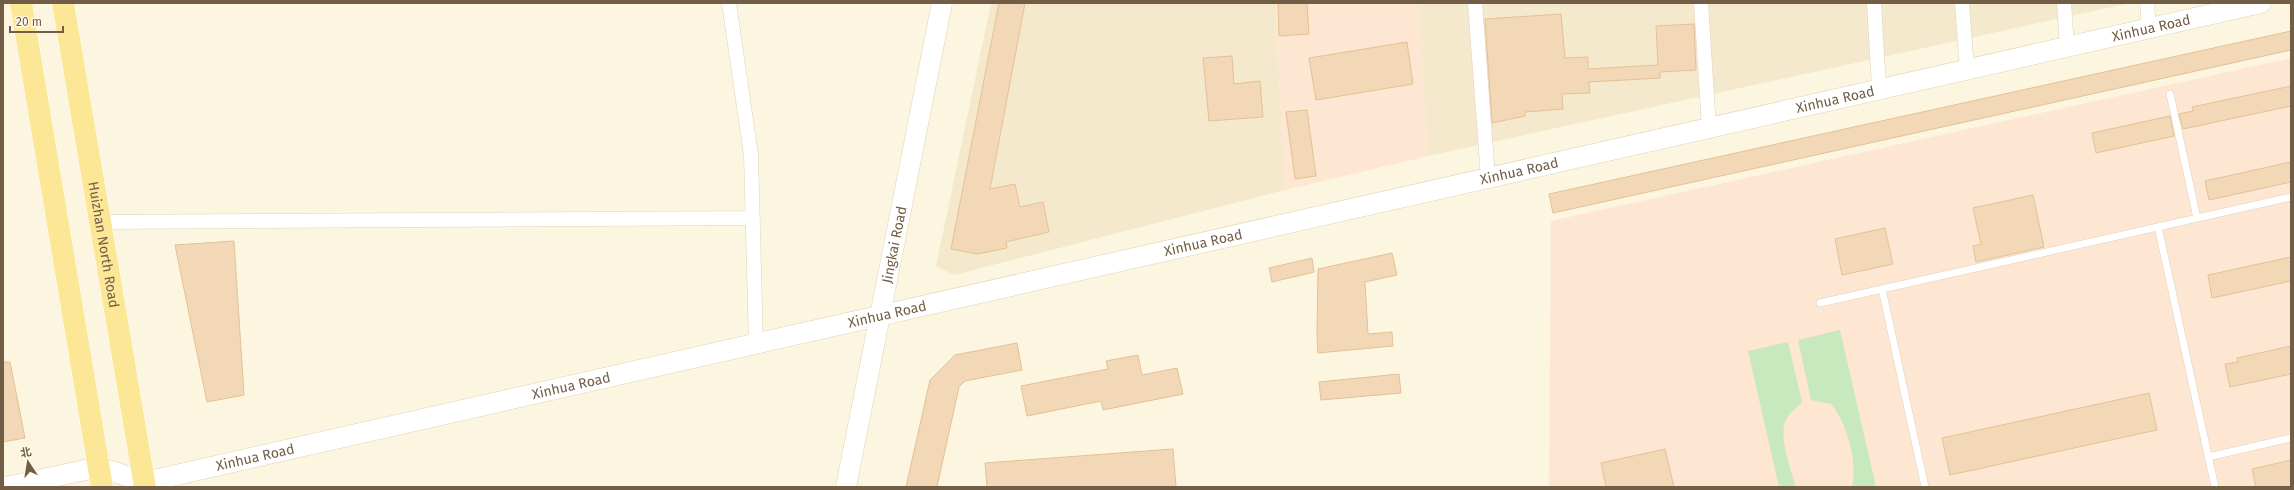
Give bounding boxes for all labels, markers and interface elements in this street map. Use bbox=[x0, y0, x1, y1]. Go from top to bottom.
scale bar bbox=[10, 8, 63, 34]
street label: Xinhua Road bbox=[2110, 11, 2192, 45]
text: 20 m bbox=[16, 15, 42, 29]
street label: Xinhua Road bbox=[1794, 82, 1876, 116]
street label: Xinhua Road bbox=[1478, 154, 1560, 188]
street label: Huizhan North Road bbox=[85, 180, 123, 309]
street label: Jingkai Road bbox=[878, 205, 910, 285]
street label: Xinhua Road bbox=[1162, 225, 1244, 260]
street label: Xinhua Road bbox=[846, 297, 928, 331]
street label: Xinhua Road bbox=[530, 368, 612, 403]
street label: Xinhua Road bbox=[214, 440, 296, 474]
north arrow bbox=[8, 442, 48, 482]
text: 北 bbox=[19, 445, 33, 460]

